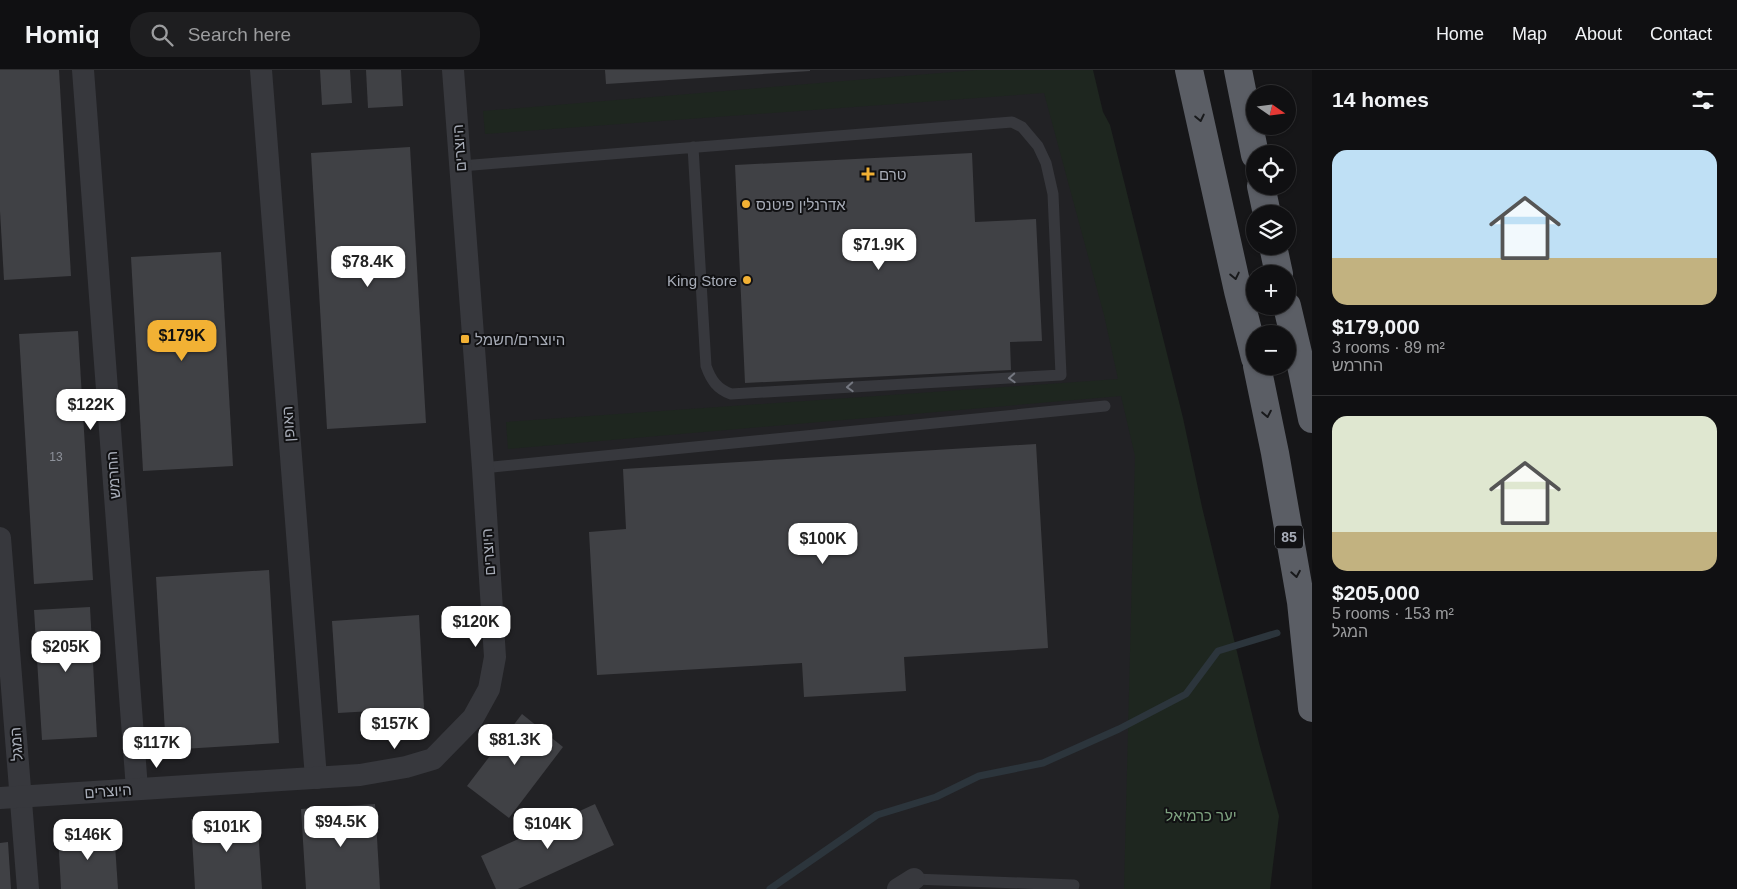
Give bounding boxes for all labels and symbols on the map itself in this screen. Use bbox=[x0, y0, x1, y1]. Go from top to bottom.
north arrow bbox=[1246, 85, 1296, 135]
one-way arrow bbox=[1194, 113, 1205, 122]
street label: היוצרים bbox=[449, 124, 469, 172]
place label: טרם bbox=[879, 166, 907, 183]
marker: טרם bbox=[861, 167, 875, 181]
place label: אדרנלין פיטנס bbox=[756, 196, 846, 213]
marker: אדרנלין פיטנס bbox=[740, 198, 752, 210]
pin: $71.9K bbox=[838, 228, 920, 271]
pin: $78.4K bbox=[327, 246, 409, 288]
place label: King Store bbox=[667, 272, 737, 289]
one-way arrow bbox=[1229, 272, 1240, 281]
marker: King Store bbox=[741, 274, 753, 286]
pin: $179K bbox=[147, 320, 217, 362]
place label: היוצרים/חשמל bbox=[475, 331, 565, 348]
marker: היוצרים/חשמל bbox=[459, 333, 471, 345]
one-way arrow bbox=[1008, 372, 1016, 383]
one-way arrow bbox=[845, 382, 853, 393]
pin: $122K bbox=[56, 388, 126, 431]
street label: האופן bbox=[278, 406, 298, 442]
one-way arrow bbox=[1261, 409, 1272, 418]
house number: 13 bbox=[49, 450, 63, 464]
street label: החרמש bbox=[103, 450, 123, 500]
pin: $100K bbox=[788, 522, 858, 565]
road number: 85 bbox=[1275, 526, 1303, 548]
street label: היוצרים bbox=[478, 528, 498, 576]
one-way arrow bbox=[1290, 569, 1300, 578]
pin: $120K bbox=[441, 606, 511, 648]
pin: $205K bbox=[31, 630, 101, 673]
pin: $157K bbox=[360, 708, 430, 750]
pin: $81.3K bbox=[474, 724, 556, 766]
pin: $117K bbox=[122, 726, 192, 769]
street label: המגל bbox=[6, 727, 26, 761]
street label: היוצרים bbox=[84, 781, 132, 801]
pin: $94.5K bbox=[300, 806, 382, 848]
park label: יער כרמיאל bbox=[1165, 807, 1237, 824]
pin: $104K bbox=[513, 808, 583, 850]
pin: $101K bbox=[192, 810, 262, 853]
pin: $146K bbox=[53, 818, 123, 861]

